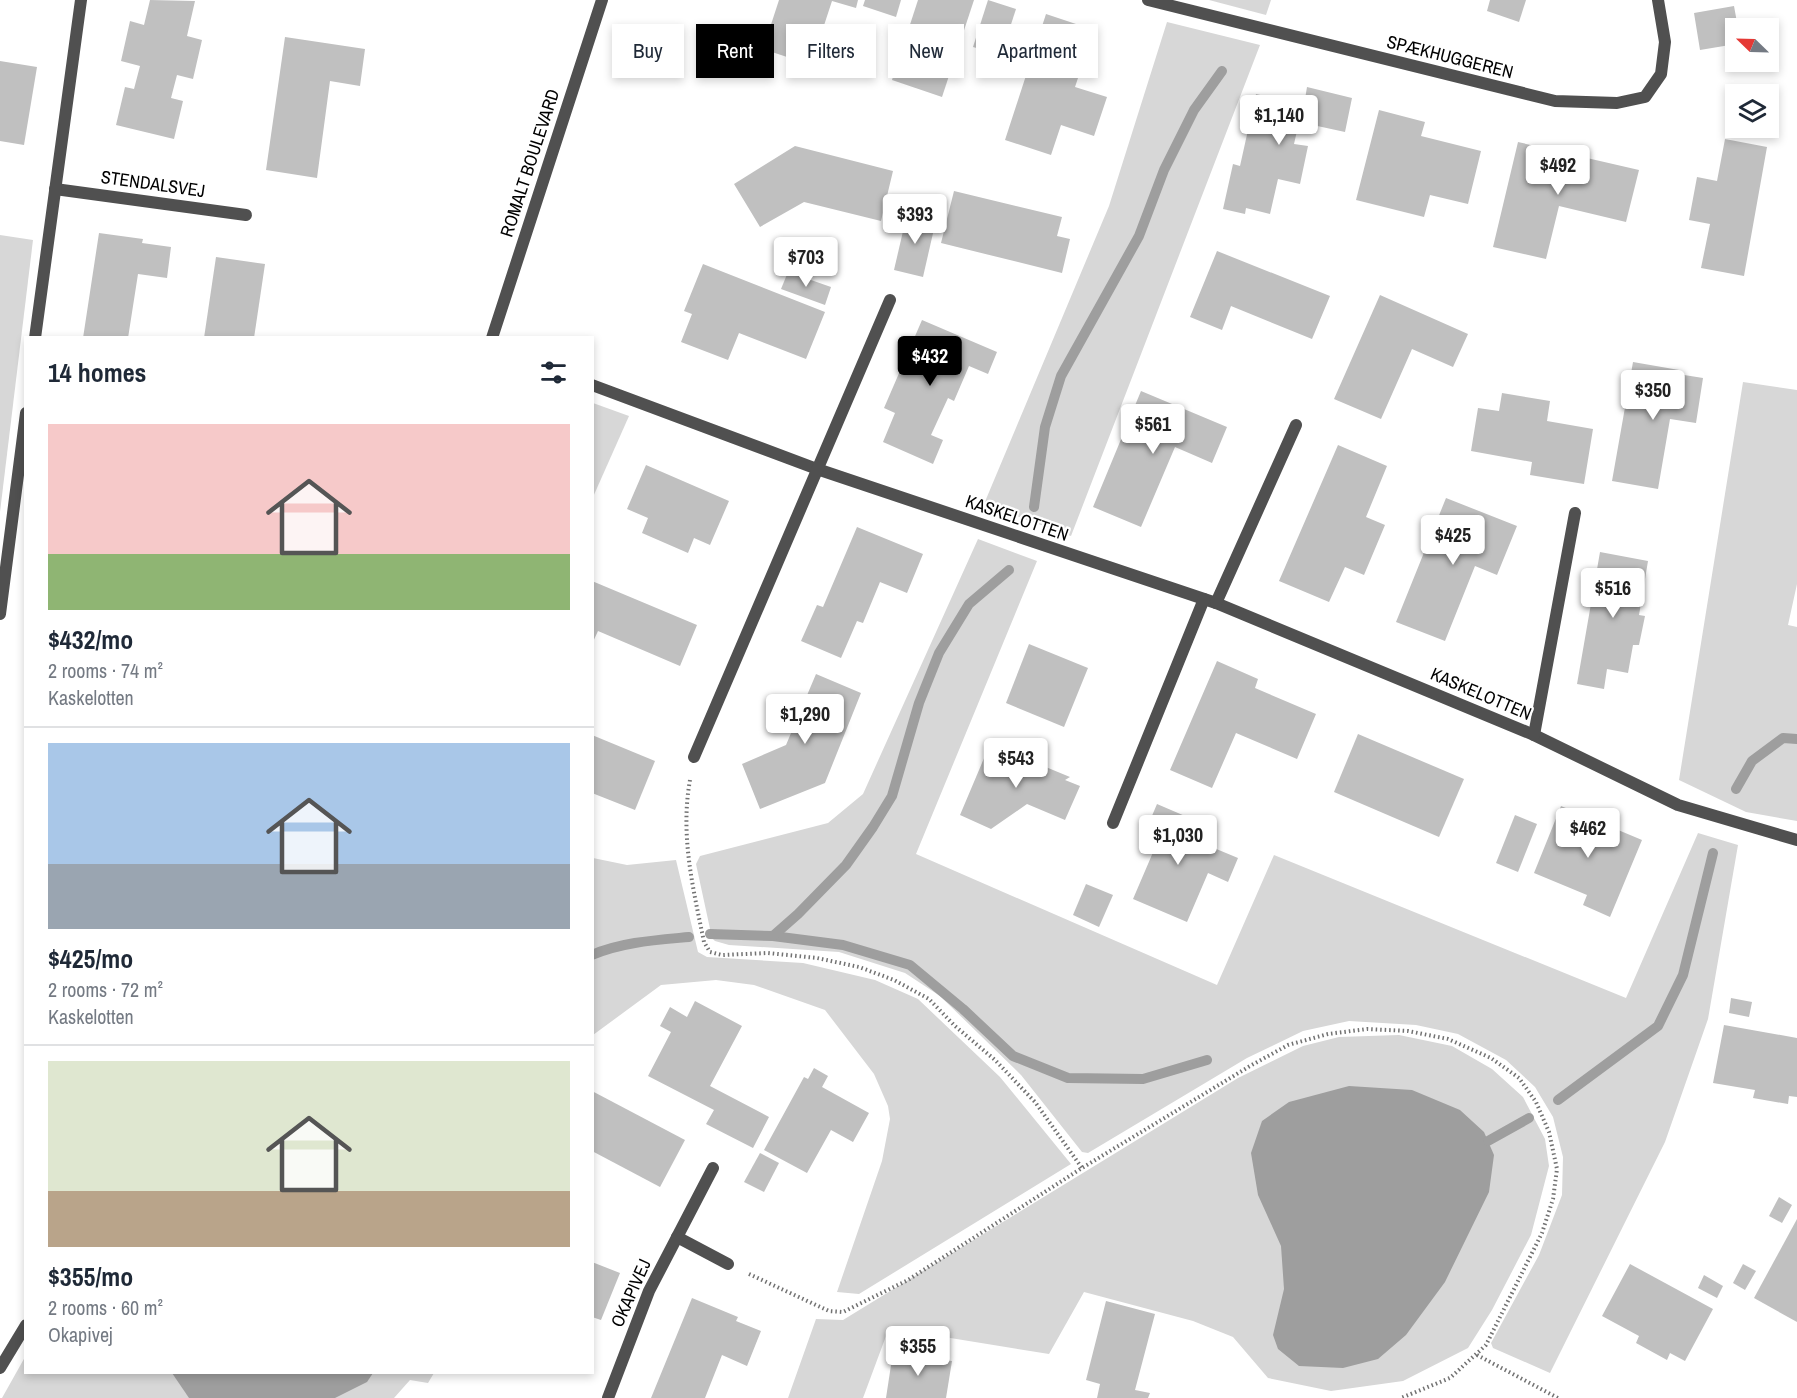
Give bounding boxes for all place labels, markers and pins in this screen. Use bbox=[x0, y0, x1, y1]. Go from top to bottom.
pin: $1,140 bbox=[1230, 95, 1328, 146]
pin: $492 bbox=[1522, 145, 1594, 196]
pin: $393 bbox=[879, 194, 951, 245]
pin: $703 bbox=[770, 237, 842, 288]
pin: $432 bbox=[894, 336, 966, 387]
pin: $350 bbox=[1617, 370, 1689, 421]
pin: $561 bbox=[1117, 404, 1189, 455]
pin: $425 bbox=[1417, 515, 1489, 566]
pin: $516 bbox=[1577, 568, 1649, 619]
pin: $1,290 bbox=[756, 694, 854, 745]
pin: $543 bbox=[980, 738, 1052, 789]
pin: $462 bbox=[1552, 808, 1624, 859]
pin: $1,030 bbox=[1129, 815, 1227, 866]
pin: $355 bbox=[882, 1326, 954, 1377]

